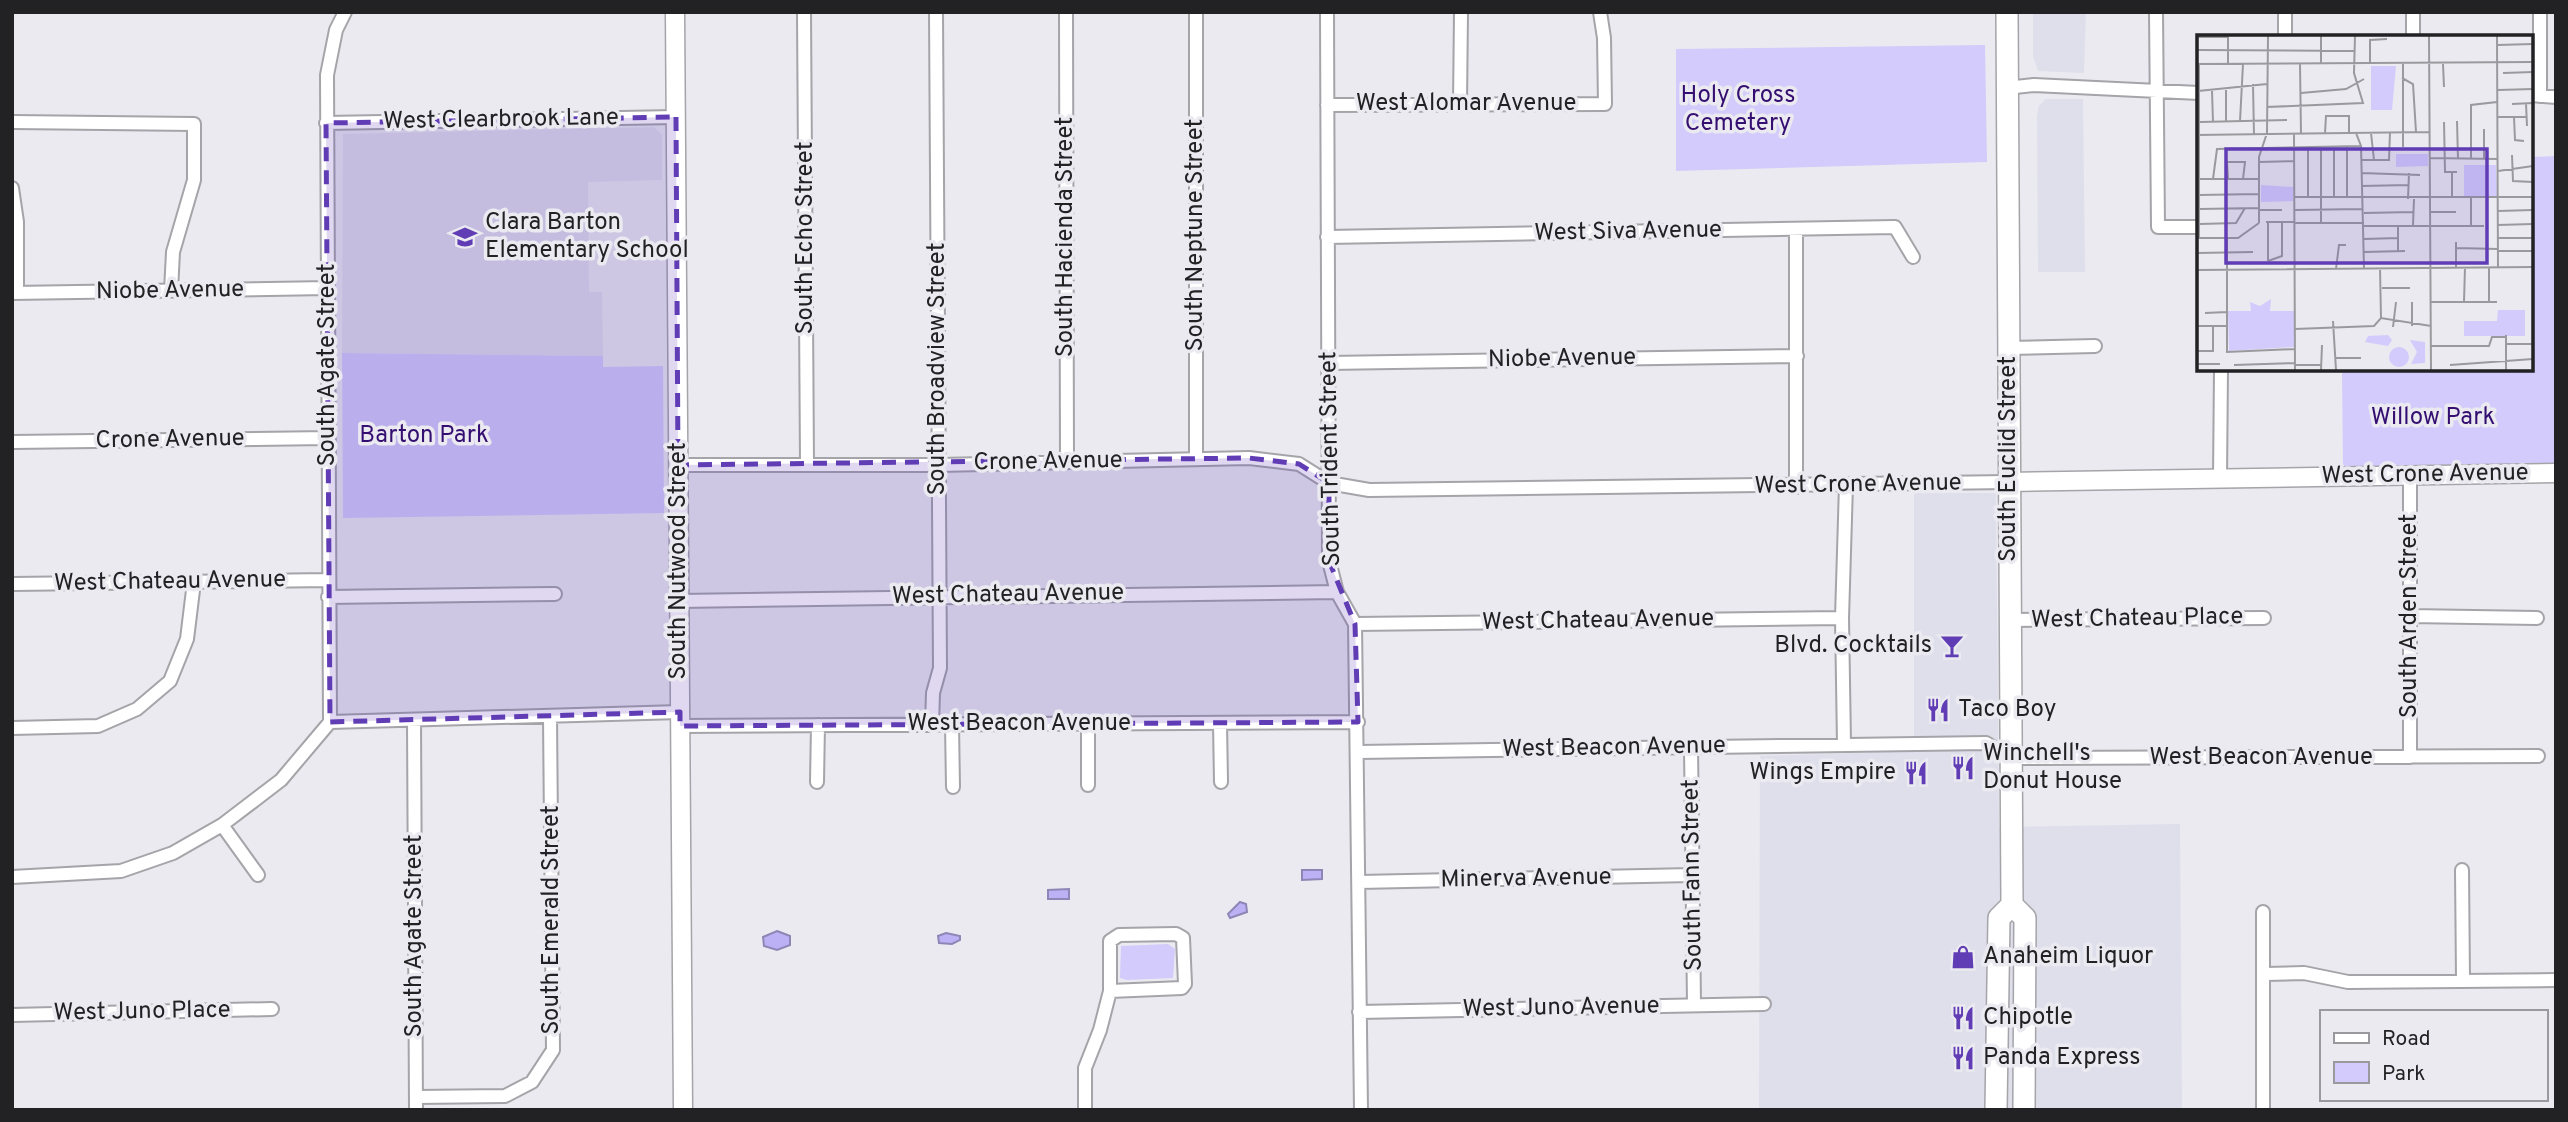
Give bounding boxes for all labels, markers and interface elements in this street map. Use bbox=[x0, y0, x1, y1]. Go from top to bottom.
inset map bbox=[2197, 35, 2533, 371]
park label: Holy Cross Cemetery bbox=[1681, 81, 1795, 139]
street label: West Alomar Avenue bbox=[1356, 89, 1576, 119]
street label: West Clearbrook Lane bbox=[383, 103, 619, 137]
street label: South Hacienda Street bbox=[1051, 117, 1081, 357]
street label: South Neptune Street bbox=[1181, 119, 1211, 351]
street label: South Echo Street bbox=[791, 141, 821, 335]
place label: Clara Barton Elementary School bbox=[485, 208, 689, 266]
street label: West Siva Avenue bbox=[1534, 215, 1722, 249]
school or university icon: Clara Barton Elementary School bbox=[451, 223, 479, 251]
street label: South Broadview Street bbox=[923, 242, 953, 496]
street label: South Agate Street bbox=[313, 263, 343, 467]
street label: Niobe Avenue bbox=[96, 275, 244, 307]
street label: Niobe Avenue bbox=[1488, 343, 1636, 375]
street label: South Trident Street bbox=[1314, 351, 1348, 567]
street label: South Euclid Street bbox=[1994, 356, 2024, 562]
park label: Willow Park bbox=[2371, 403, 2495, 433]
park label: Barton Park bbox=[359, 421, 489, 451]
street label: Crone Avenue bbox=[95, 424, 245, 456]
street label: South Nutwood Street bbox=[664, 442, 694, 680]
street label: Crone Avenue bbox=[973, 446, 1123, 478]
street label: West Crone Avenue bbox=[2321, 458, 2529, 492]
street label: West Crone Avenue bbox=[1754, 468, 1962, 502]
street label: South Arden Street bbox=[2395, 514, 2425, 718]
street label: West Chateau Avenue bbox=[54, 565, 286, 599]
street label: West Chateau Avenue bbox=[892, 578, 1124, 612]
street label: West Chateau Place bbox=[2031, 602, 2243, 636]
street label: West Chateau Avenue bbox=[1482, 604, 1714, 638]
place label: Blvd. Cocktails bbox=[1774, 631, 1932, 661]
bar icon: Blvd. Cocktails bbox=[1938, 632, 1966, 660]
place label: Taco Boy bbox=[1958, 695, 2057, 725]
restaurant icon: Taco Boy bbox=[1924, 696, 1952, 724]
street label: West Beacon Avenue bbox=[907, 709, 1131, 739]
street label: West Beacon Avenue bbox=[1502, 731, 1726, 765]
place label: Winchell's Donut House bbox=[1983, 739, 2122, 797]
street label: West Beacon Avenue bbox=[2149, 743, 2373, 773]
restaurant icon: Winchell's Donut House bbox=[1949, 754, 1977, 782]
place label: Wings Empire bbox=[1749, 758, 1896, 788]
restaurant icon: Wings Empire bbox=[1902, 759, 1930, 787]
street label: South Fann Street bbox=[1676, 779, 1710, 971]
street label: South Emerald Street bbox=[537, 805, 567, 1035]
street label: South Agate Street bbox=[400, 834, 430, 1038]
street label: Minerva Avenue bbox=[1440, 863, 1612, 895]
place label: Anaheim Liquor bbox=[1983, 942, 2153, 972]
shop icon: Anaheim Liquor bbox=[1949, 943, 1977, 971]
street label: West Juno Avenue bbox=[1462, 991, 1660, 1025]
street label: West Juno Place bbox=[53, 995, 231, 1029]
place label: Chipotle bbox=[1983, 1003, 2073, 1033]
restaurant icon: Chipotle bbox=[1949, 1004, 1977, 1032]
legend bbox=[2320, 1010, 2547, 1101]
text: Road bbox=[2382, 1026, 2431, 1053]
place label: Panda Express bbox=[1983, 1043, 2141, 1073]
restaurant icon: Panda Express bbox=[1949, 1044, 1977, 1072]
text: Park bbox=[2382, 1061, 2425, 1088]

